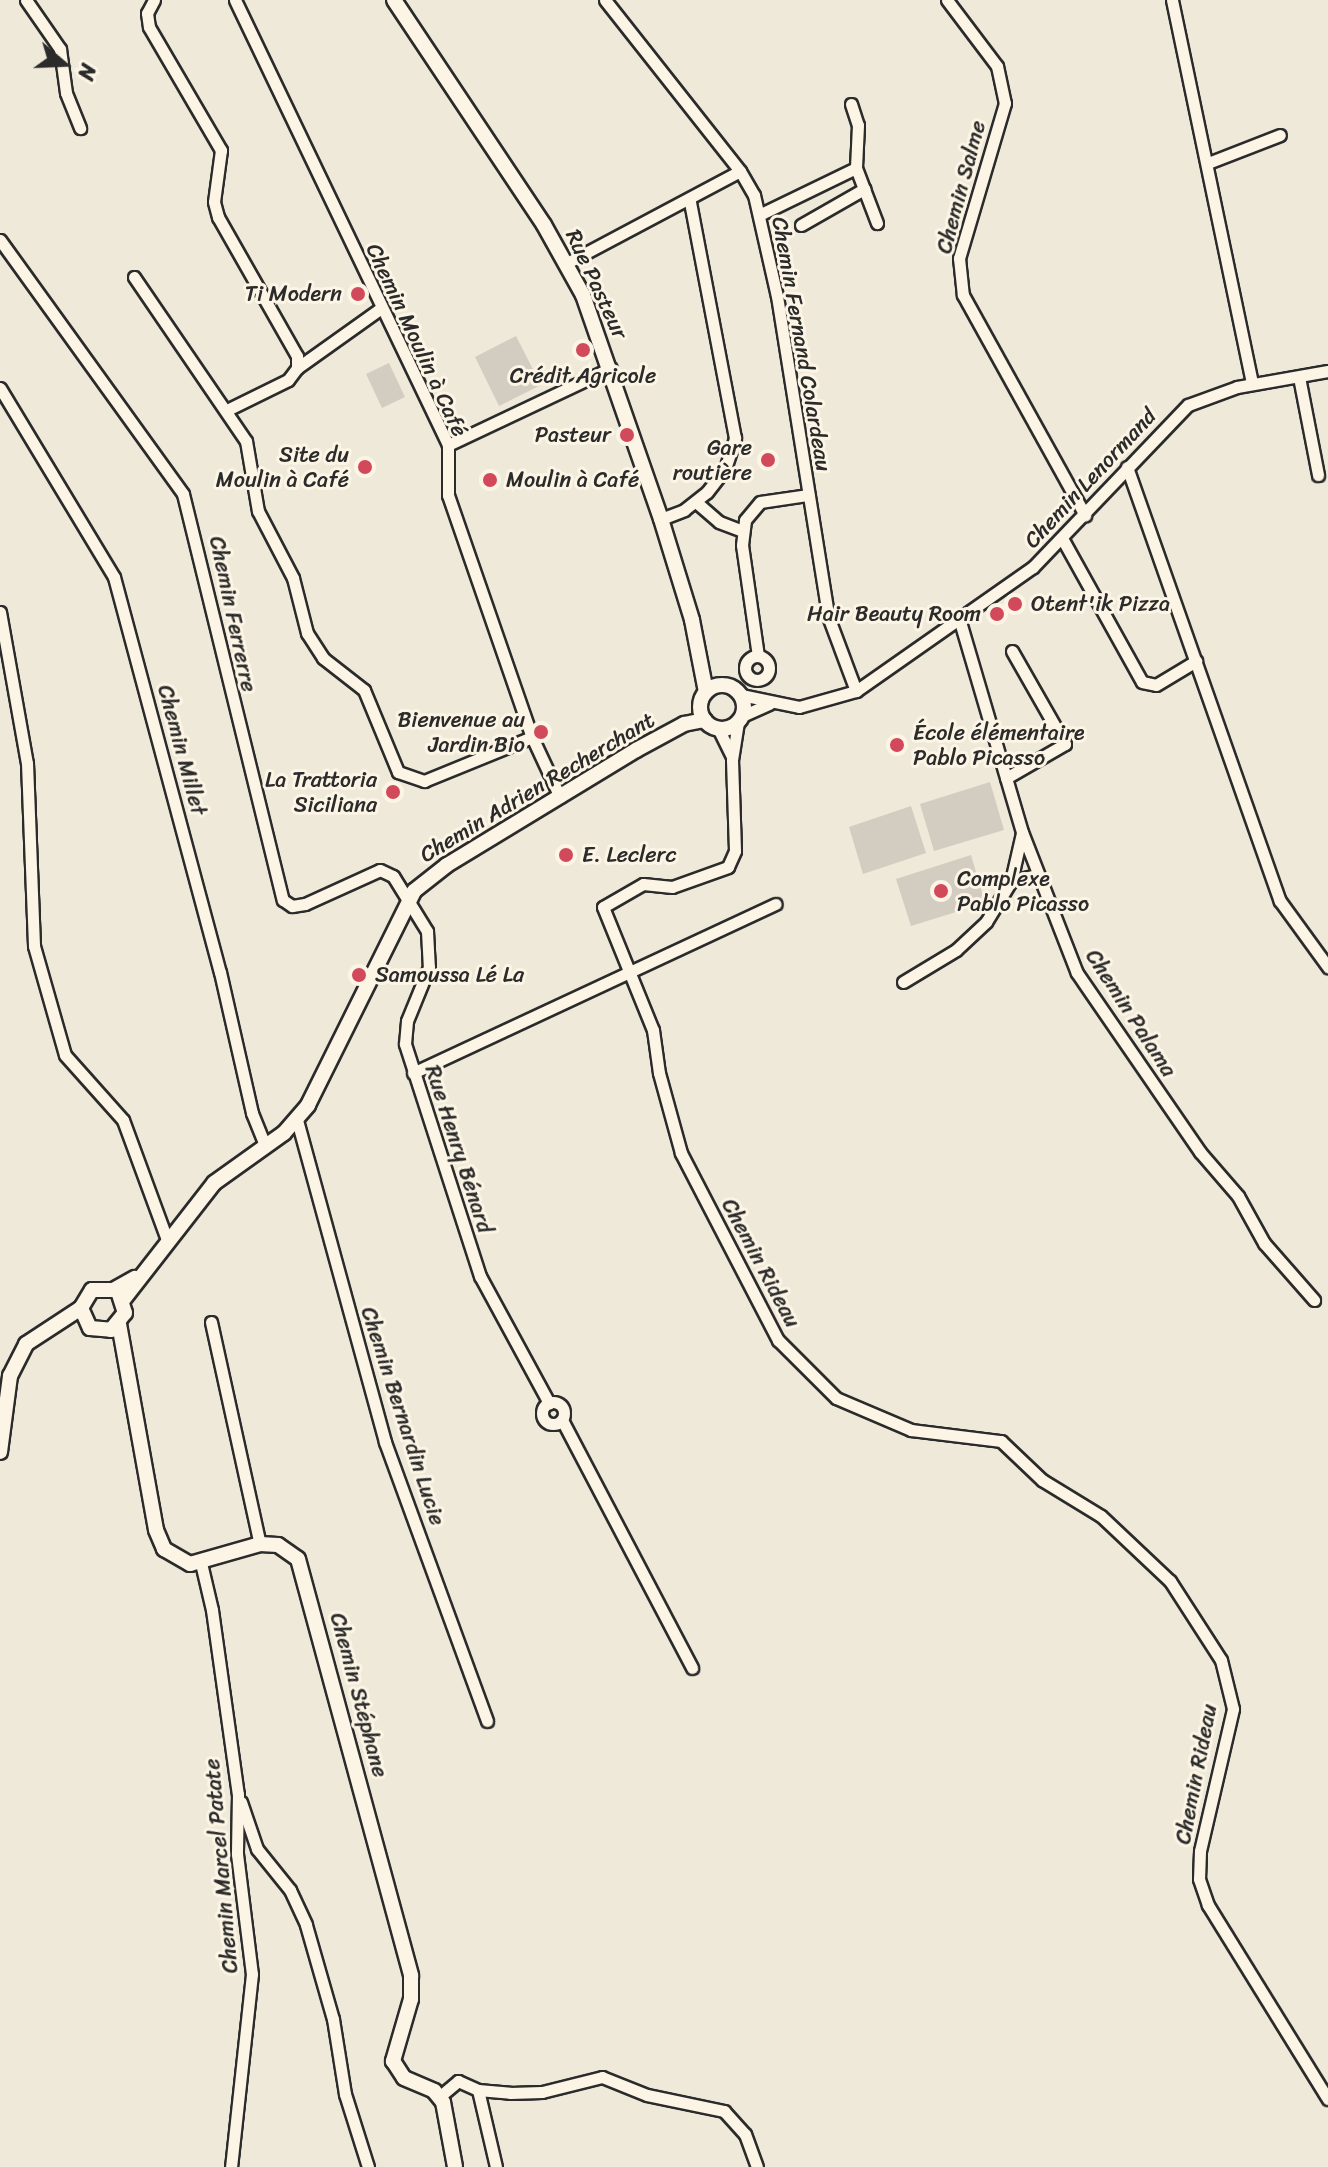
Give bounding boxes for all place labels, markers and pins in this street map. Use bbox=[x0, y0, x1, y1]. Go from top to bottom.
place label: Ti Modern bbox=[245, 281, 342, 307]
marker: Ti Modern bbox=[349, 285, 367, 303]
marker: Crédit Agricole bbox=[574, 341, 592, 359]
place label: Crédit Agricole bbox=[510, 363, 656, 389]
place label: Pasteur bbox=[535, 422, 611, 448]
marker: Pasteur bbox=[618, 426, 636, 444]
place label: Gare routière bbox=[673, 434, 752, 486]
place label: Site du Moulin à Café bbox=[216, 441, 349, 492]
marker: Gare routière bbox=[759, 451, 777, 469]
marker: Site du Moulin à Café bbox=[356, 458, 374, 476]
place label: Moulin à Café bbox=[506, 467, 639, 493]
marker: Moulin à Café bbox=[481, 471, 499, 489]
place label: Otent'ik Pizza bbox=[1031, 591, 1170, 617]
marker: Otent'ik Pizza bbox=[1006, 595, 1024, 613]
place label: Hair Beauty Room bbox=[806, 601, 981, 627]
marker: Hair Beauty Room bbox=[988, 605, 1006, 623]
place label: Bienvenue au Jardin Bio bbox=[397, 706, 525, 758]
place label: École élémentaire Pablo Picasso bbox=[913, 719, 1087, 770]
marker: Bienvenue au Jardin Bio bbox=[532, 723, 550, 741]
marker: École élémentaire Pablo Picasso bbox=[888, 736, 906, 754]
place label: La Trattoria Siciliana bbox=[264, 766, 377, 818]
marker: La Trattoria Siciliana bbox=[384, 783, 402, 801]
place label: E. Leclerc bbox=[582, 842, 677, 868]
marker: E. Leclerc bbox=[557, 846, 575, 864]
place label: Complexe Pablo Picasso bbox=[957, 865, 1088, 916]
marker: Complexe Pablo Picasso bbox=[932, 882, 950, 900]
place label: Samoussa Lé La bbox=[375, 962, 524, 988]
marker: Samoussa Lé La bbox=[350, 966, 368, 984]

